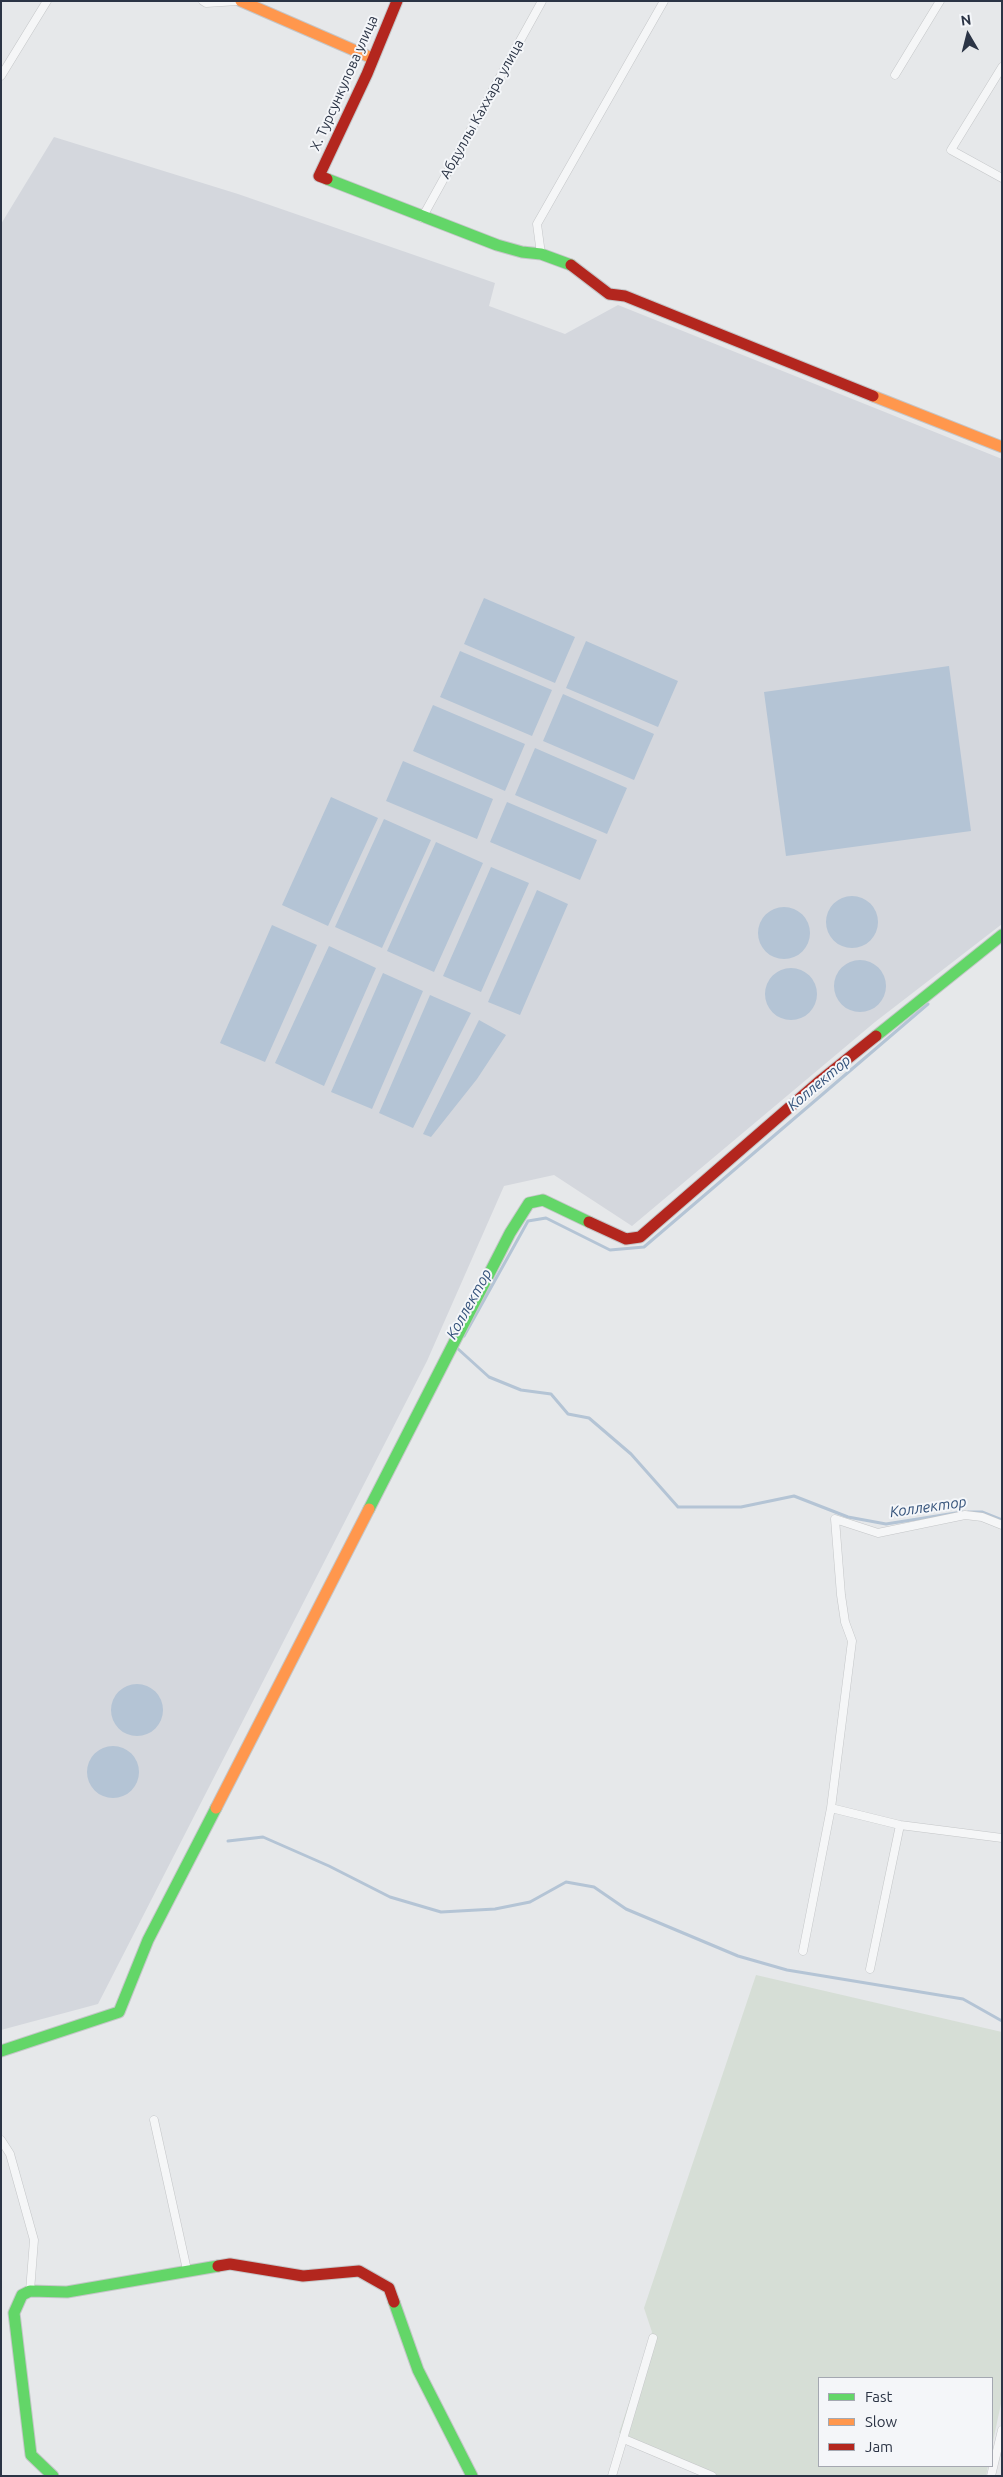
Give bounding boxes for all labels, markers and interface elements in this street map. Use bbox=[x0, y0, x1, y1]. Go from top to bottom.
north arrow bbox=[943, 10, 993, 60]
text: N bbox=[960, 11, 972, 29]
street label: Х. Турсункулова улица bbox=[307, 13, 381, 153]
street label: Абдуллы Каххара улица bbox=[437, 36, 527, 182]
water label: Коллектор bbox=[784, 1051, 854, 1115]
water label: Коллектор bbox=[442, 1266, 496, 1342]
water label: Коллектор bbox=[889, 1493, 967, 1521]
legend bbox=[818, 2377, 993, 2467]
text: Fast bbox=[865, 2388, 892, 2405]
text: Slow bbox=[865, 2413, 897, 2430]
text: Jam bbox=[865, 2438, 893, 2455]

